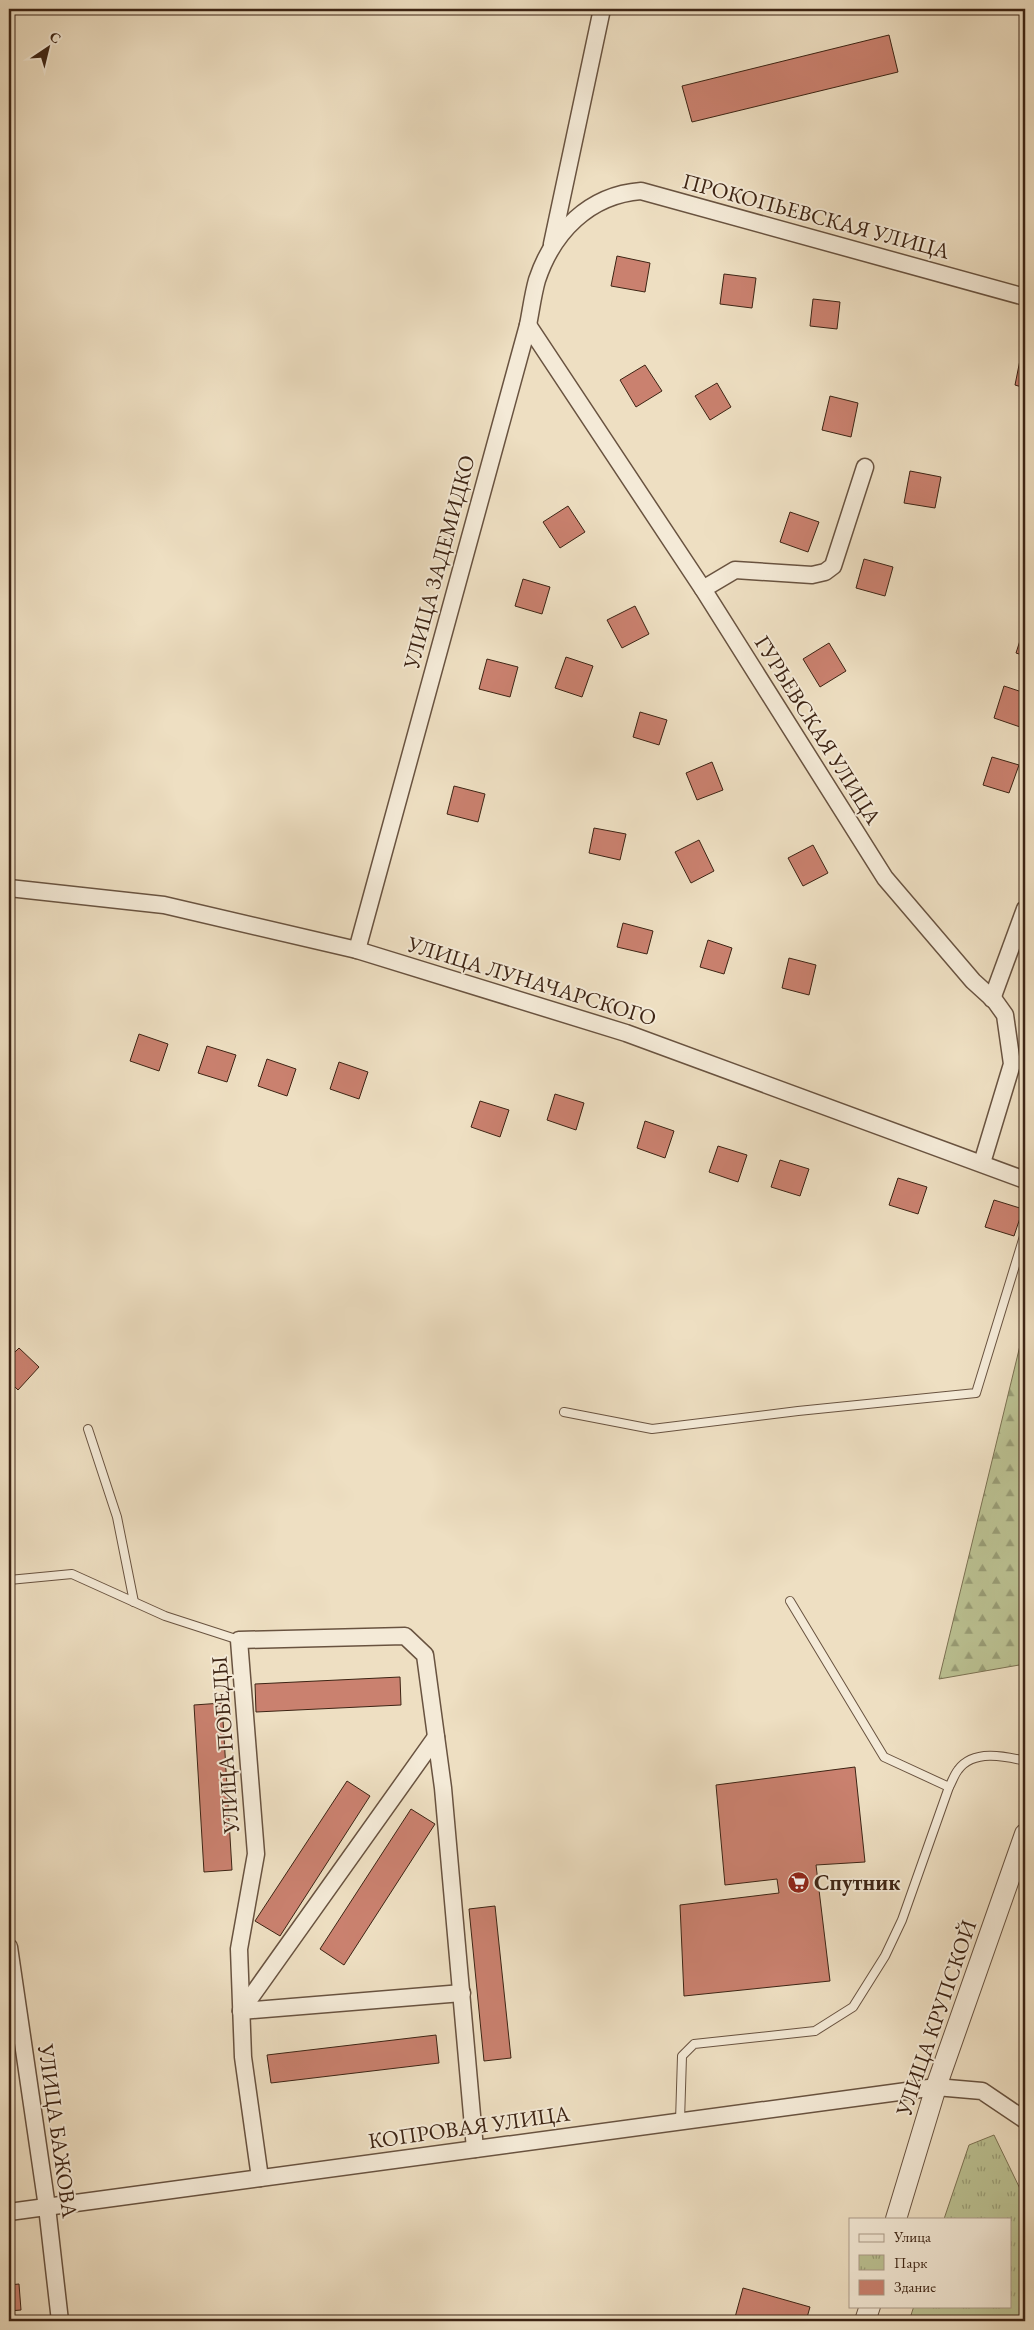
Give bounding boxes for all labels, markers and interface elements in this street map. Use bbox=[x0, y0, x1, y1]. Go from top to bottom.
north arrow bbox=[22, 22, 72, 72]
text: С bbox=[46, 27, 65, 48]
street label: ПРОКОПЬЕВСКАЯ УЛИЦА bbox=[679, 166, 954, 266]
street label: УЛИЦА ЗАДЕМИДКО bbox=[396, 452, 482, 673]
street label: ГУРЬЕВСКАЯ УЛИЦА bbox=[748, 630, 888, 831]
street label: УЛИЦА ЛУНАЧАРСКОГО bbox=[403, 929, 660, 1033]
street label: УЛИЦА ПОБЕДЫ bbox=[204, 1655, 246, 1836]
place label: Спутник bbox=[814, 1868, 901, 1897]
supermarket icon: Спутник bbox=[786, 1870, 810, 1894]
street label: УЛИЦА КРУПСКОЙ bbox=[889, 1916, 983, 2121]
street label: УЛИЦА БАЖОВА bbox=[31, 2041, 85, 2221]
street label: КОПРОВАЯ УЛИЦА bbox=[367, 2098, 572, 2155]
legend bbox=[849, 2218, 1012, 2308]
text: Улица bbox=[893, 2227, 931, 2246]
text: Парк bbox=[894, 2253, 927, 2272]
text: Здание bbox=[894, 2277, 936, 2296]

